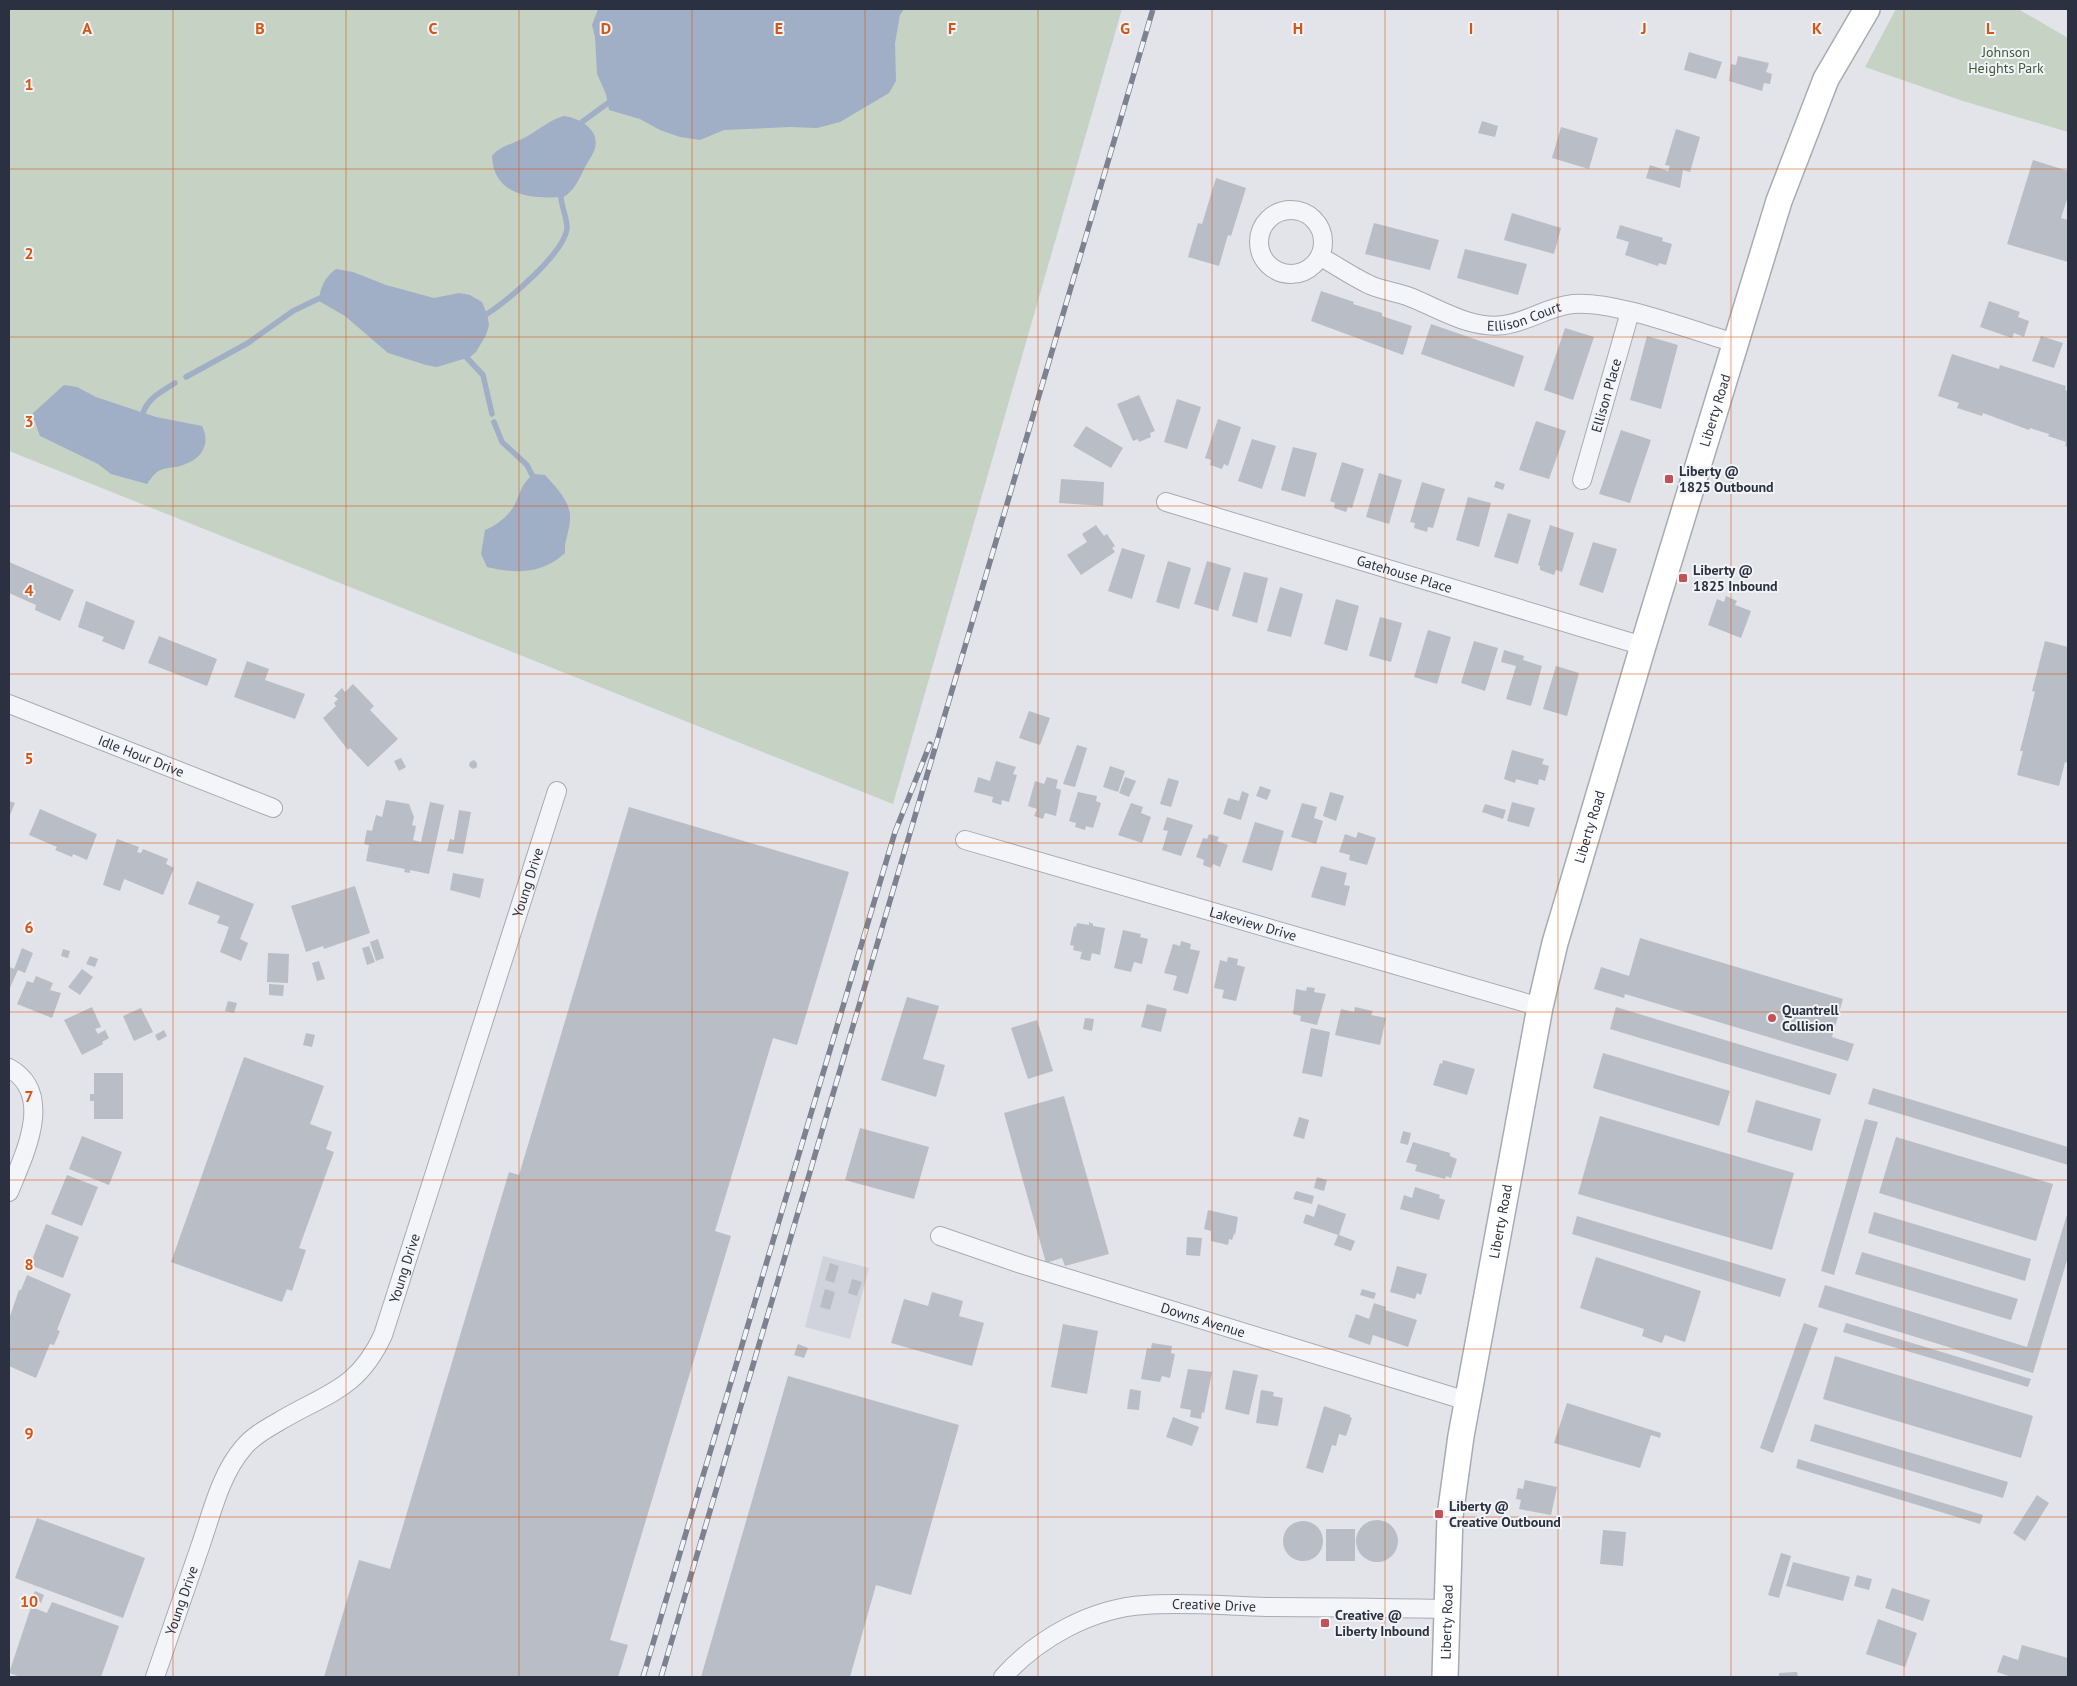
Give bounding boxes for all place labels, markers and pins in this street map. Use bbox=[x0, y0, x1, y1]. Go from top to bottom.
place label: Liberty @ 1825 Outbound bbox=[1679, 462, 1774, 496]
marker: Liberty @ 1825 Outbound bbox=[1663, 473, 1675, 485]
place label: Liberty @ 1825 Inbound bbox=[1693, 561, 1778, 595]
marker: Liberty @ 1825 Inbound bbox=[1677, 572, 1689, 584]
place label: Quantrell Collision bbox=[1782, 1001, 1840, 1035]
marker: Quantrell Collision bbox=[1766, 1012, 1778, 1024]
place label: Liberty @ Creative Outbound bbox=[1449, 1497, 1561, 1531]
marker: Liberty @ Creative Outbound bbox=[1433, 1508, 1445, 1520]
place label: Creative @ Liberty Inbound bbox=[1335, 1606, 1430, 1640]
marker: Creative @ Liberty Inbound bbox=[1319, 1617, 1331, 1629]

